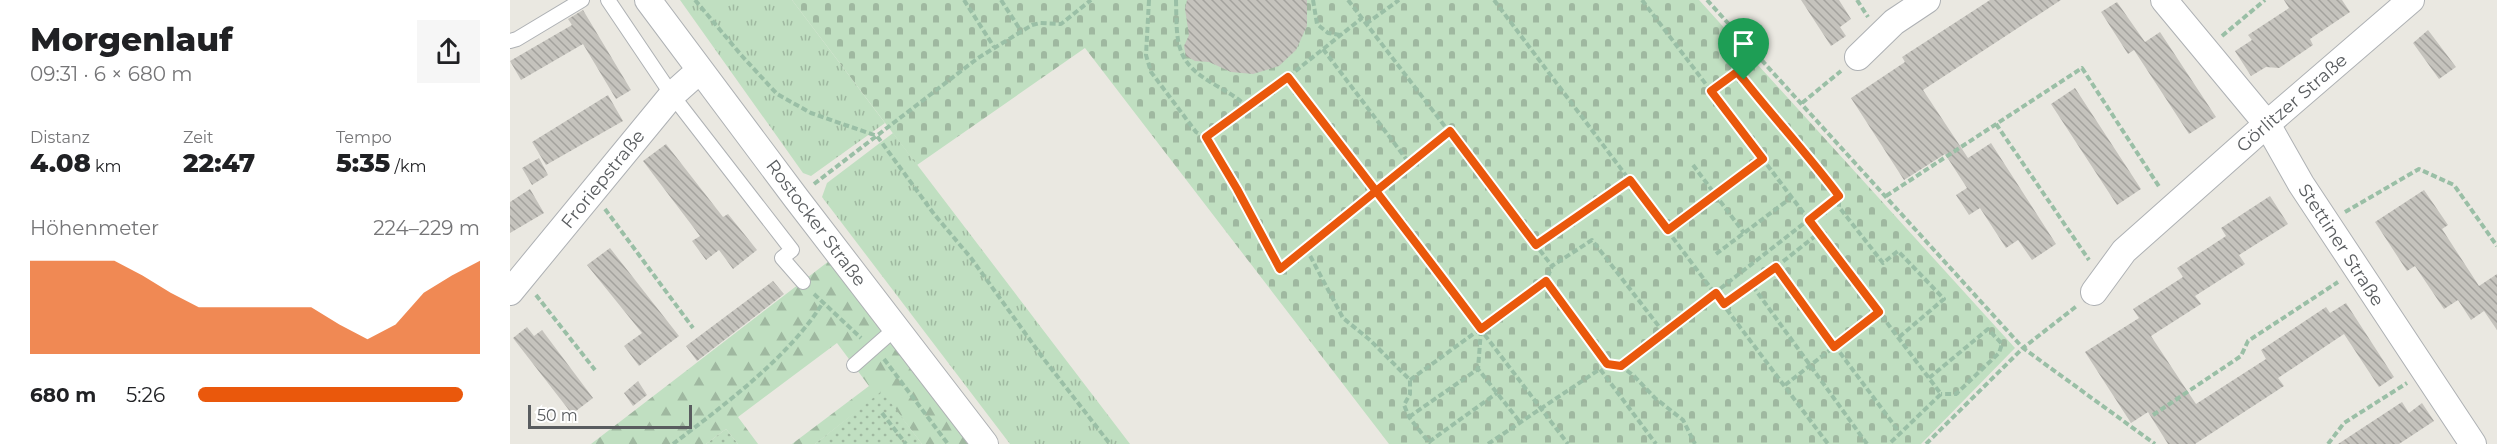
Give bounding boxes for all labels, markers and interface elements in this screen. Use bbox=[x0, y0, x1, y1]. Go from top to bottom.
pin bbox=[1718, 18, 1769, 80]
text: Morgenlauf bbox=[30, 19, 233, 59]
button: share bbox=[417, 20, 480, 83]
icon: arrive bbox=[1727, 27, 1760, 60]
street label: Görlitzer Straße bbox=[2232, 49, 2352, 157]
text: 09:31 · 6 × 680 m bbox=[30, 62, 192, 86]
street label: Froriepstraße bbox=[557, 125, 650, 233]
text: Distanz bbox=[30, 128, 90, 147]
text: Zeit bbox=[183, 128, 214, 147]
text: Tempo bbox=[336, 128, 392, 147]
text: 4.08 bbox=[30, 147, 91, 179]
text: 22:47 bbox=[183, 147, 255, 179]
text: 5:35 bbox=[336, 147, 390, 179]
street label: Rostocker Straße bbox=[761, 155, 871, 291]
text: km bbox=[91, 157, 122, 176]
text: /km bbox=[390, 157, 426, 176]
street label: Stettiner Straße bbox=[2293, 180, 2389, 310]
text: Höhenmeter bbox=[30, 216, 159, 240]
text: 224–229 m bbox=[373, 216, 480, 240]
text: 680 m bbox=[30, 383, 96, 407]
text: 5:26 bbox=[126, 383, 165, 407]
scale bar bbox=[528, 402, 692, 430]
text: 50 m bbox=[537, 406, 578, 425]

